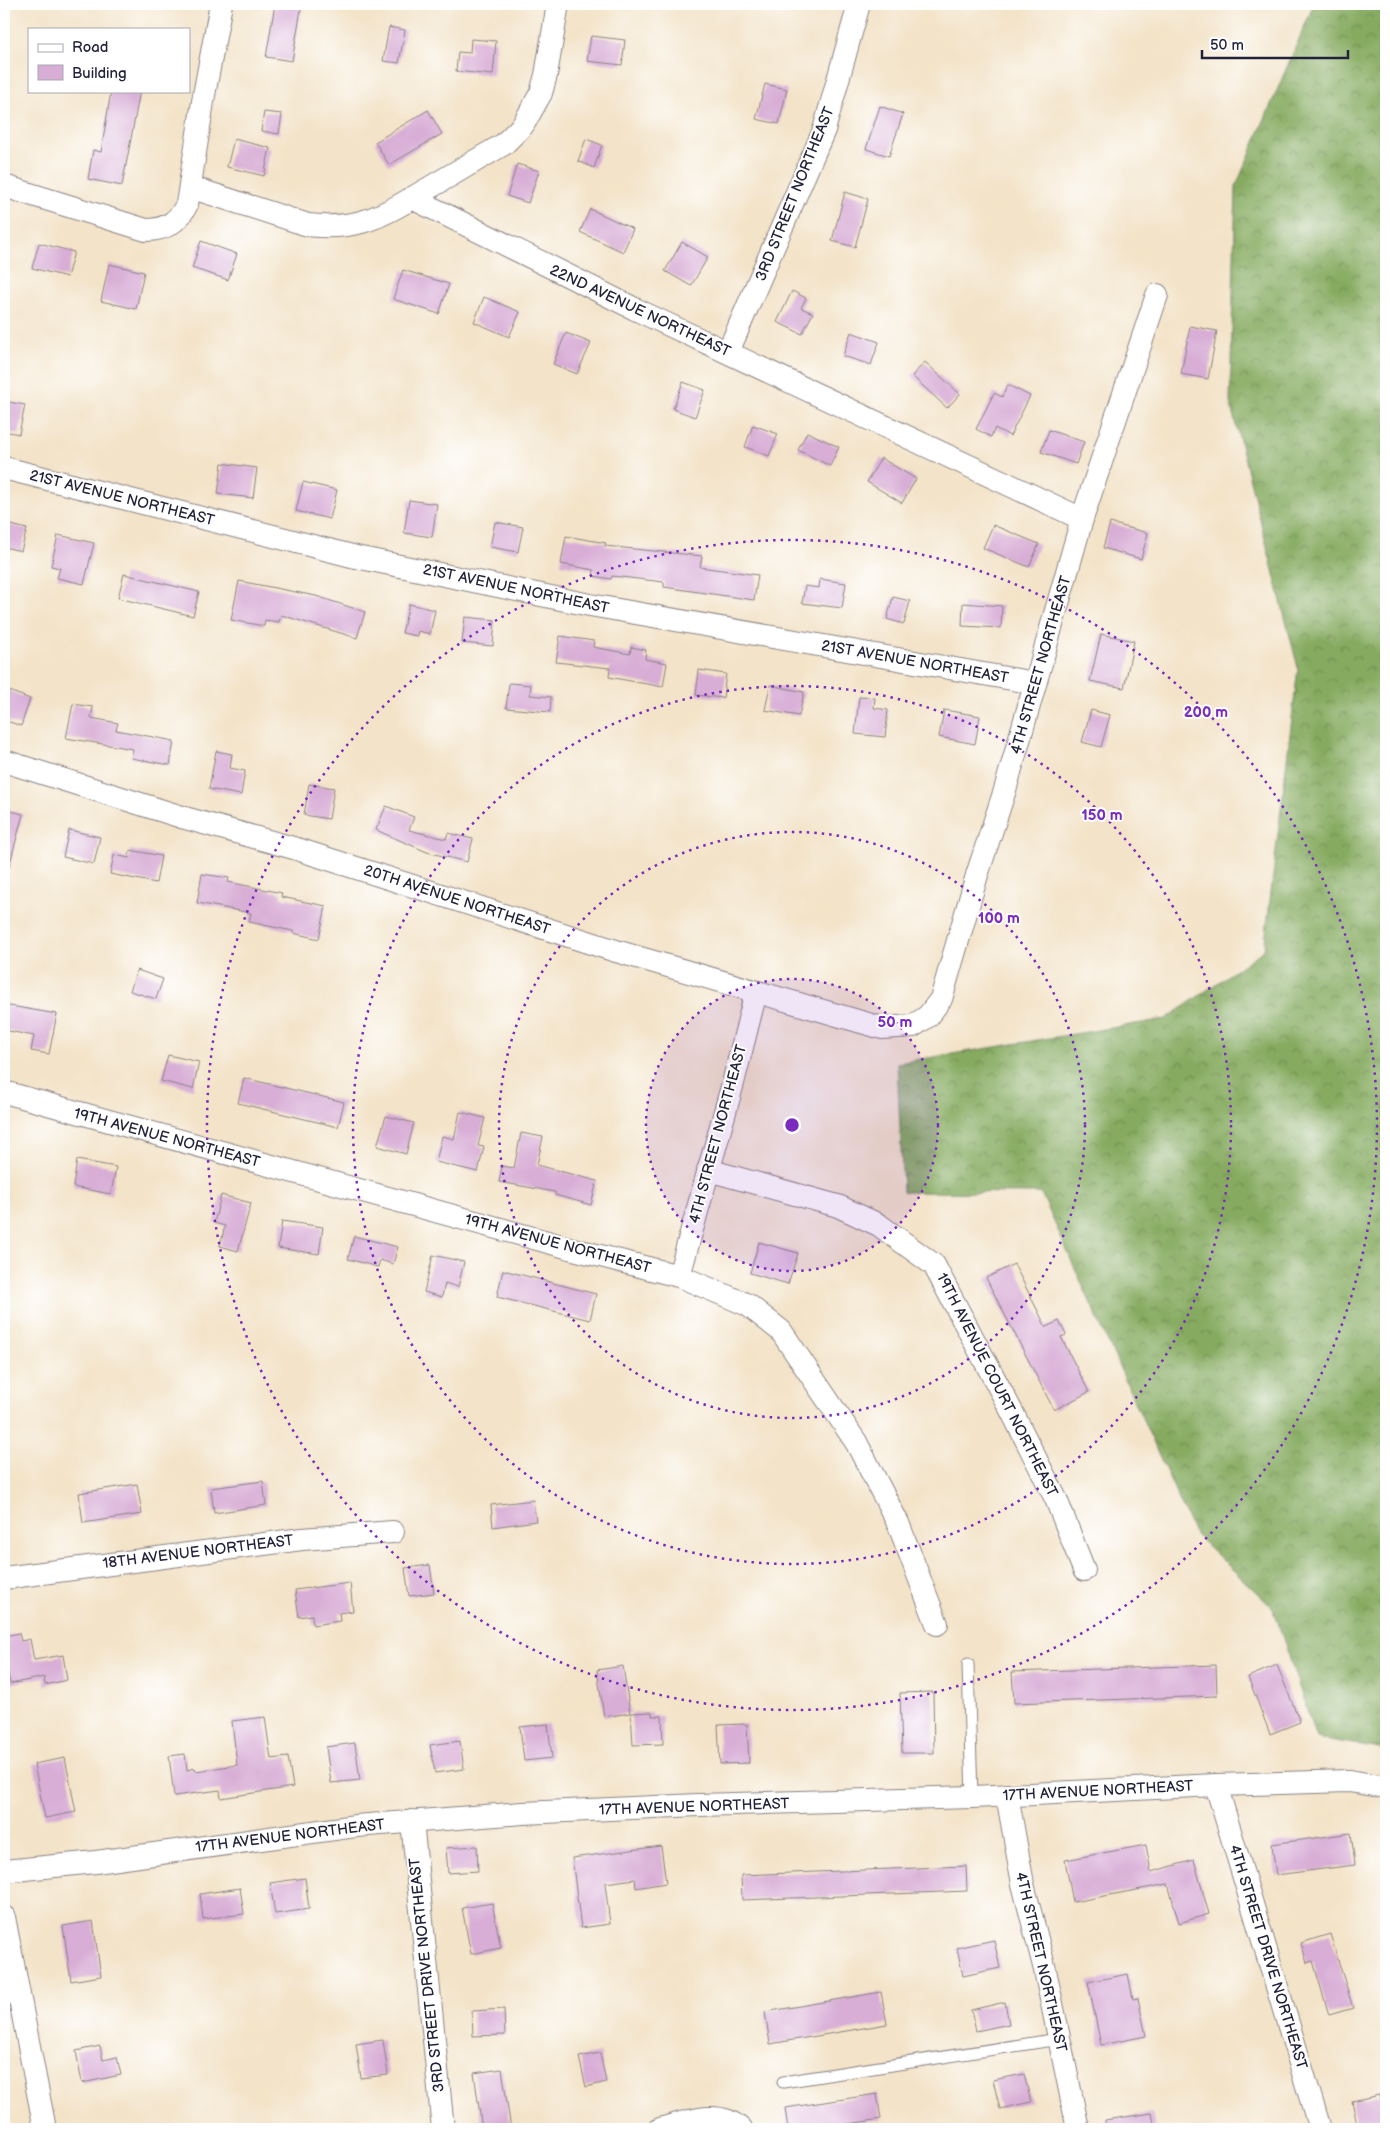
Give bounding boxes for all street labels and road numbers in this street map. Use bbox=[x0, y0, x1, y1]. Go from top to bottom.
street label: 3RD STREET NORTHEAST bbox=[751, 104, 839, 284]
street label: 22ND AVENUE NORTHEAST bbox=[547, 261, 733, 361]
street label: 21ST AVENUE NORTHEAST bbox=[28, 466, 216, 530]
street label: 21ST AVENUE NORTHEAST bbox=[421, 560, 611, 618]
street label: 4TH STREET NORTHEAST bbox=[1006, 574, 1076, 756]
street label: 21ST AVENUE NORTHEAST bbox=[820, 636, 1010, 688]
street label: 20TH AVENUE NORTHEAST bbox=[361, 861, 553, 939]
street label: 4TH STREET NORTHEAST bbox=[685, 1042, 751, 1226]
street label: 19TH AVENUE NORTHEAST bbox=[72, 1104, 262, 1172]
street label: 19TH AVENUE NORTHEAST bbox=[463, 1210, 653, 1278]
street label: 19TH AVENUE COURT NORTHEAST bbox=[932, 1270, 1062, 1500]
street label: 18TH AVENUE NORTHEAST bbox=[102, 1531, 294, 1573]
street label: 17TH AVENUE NORTHEAST bbox=[1002, 1777, 1194, 1805]
street label: 17TH AVENUE NORTHEAST bbox=[598, 1794, 790, 1820]
street label: 17TH AVENUE NORTHEAST bbox=[194, 1815, 386, 1857]
street label: 4TH STREET DRIVE NORTHEAST bbox=[1225, 1842, 1311, 2072]
street label: 3RD STREET DRIVE NORTHEAST bbox=[405, 1857, 449, 2093]
street label: 4TH STREET NORTHEAST bbox=[1011, 1870, 1071, 2054]

